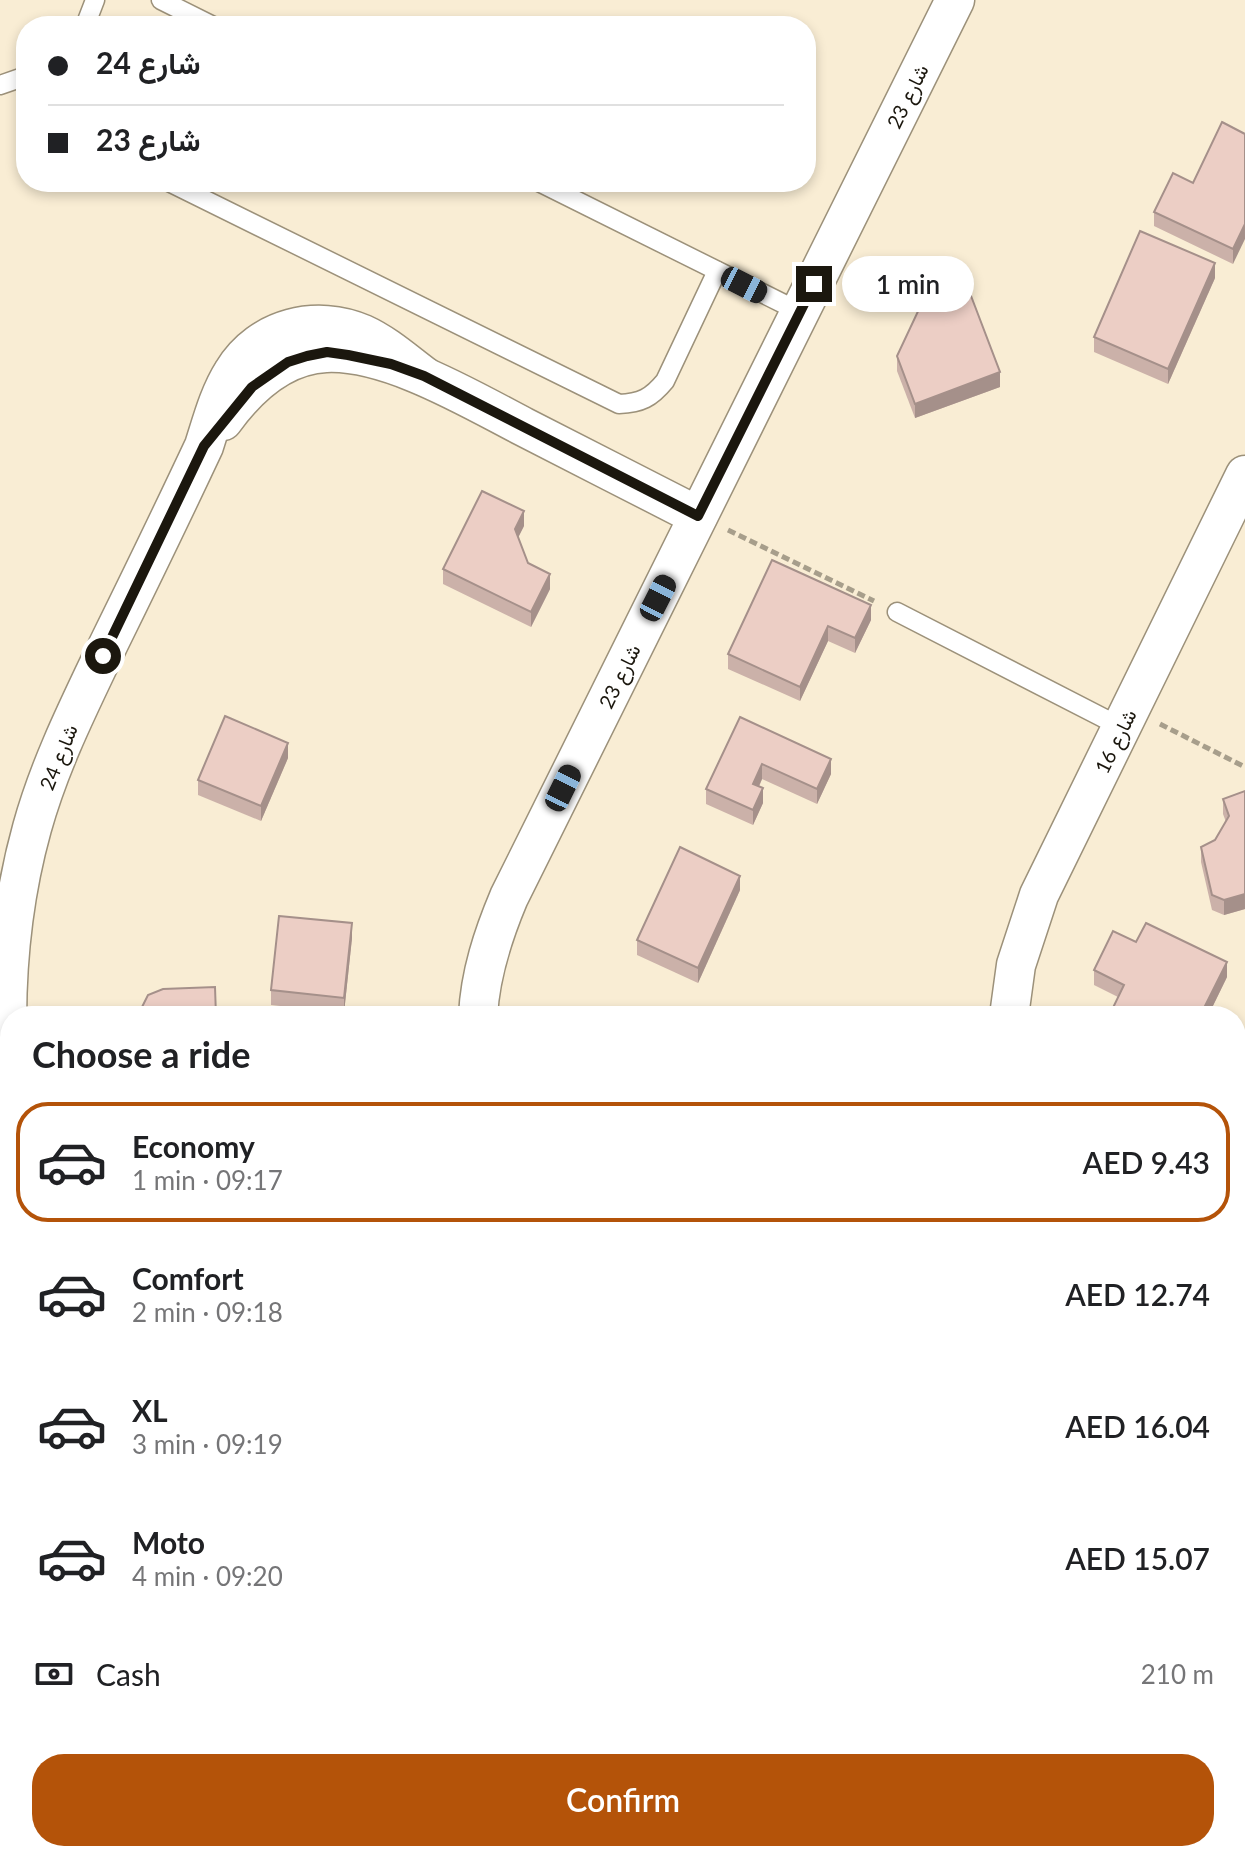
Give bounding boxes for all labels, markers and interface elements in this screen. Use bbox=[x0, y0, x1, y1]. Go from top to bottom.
text: شارع 24 bbox=[96, 44, 200, 80]
street label: شارع 23 bbox=[881, 60, 936, 133]
text: شارع 23 bbox=[96, 121, 200, 157]
callout: 1 min bbox=[842, 256, 974, 312]
car bbox=[717, 263, 771, 307]
route end bbox=[796, 266, 832, 302]
text: 1 min bbox=[876, 268, 940, 300]
car bbox=[636, 571, 680, 625]
route start bbox=[85, 638, 121, 674]
street label: شارع 23 bbox=[593, 640, 648, 713]
street label: شارع 16 bbox=[1089, 705, 1144, 778]
street label: شارع 24 bbox=[34, 721, 85, 794]
car bbox=[542, 761, 584, 815]
text: Choose a ride bbox=[32, 1032, 251, 1076]
icon: car bbox=[36, 1126, 108, 1198]
text: Economy bbox=[132, 1128, 255, 1164]
text: AED 9.43 bbox=[1083, 1144, 1210, 1180]
text: 1 min · 09:17 bbox=[132, 1164, 283, 1196]
icon: car bbox=[36, 1258, 108, 1330]
text: Comfort bbox=[132, 1260, 244, 1296]
text: AED 12.74 bbox=[1065, 1276, 1210, 1312]
text: 2 min · 09:18 bbox=[132, 1296, 283, 1328]
icon: car bbox=[36, 1390, 108, 1462]
text: XL bbox=[132, 1392, 168, 1428]
text: AED 16.04 bbox=[1065, 1408, 1210, 1444]
text: 3 min · 09:19 bbox=[132, 1428, 283, 1460]
icon: car bbox=[36, 1522, 108, 1594]
text: Moto bbox=[132, 1524, 205, 1560]
text: AED 15.07 bbox=[1065, 1540, 1210, 1576]
text: 4 min · 09:20 bbox=[132, 1560, 283, 1592]
icon: cash bbox=[32, 1652, 76, 1696]
text: Cash bbox=[96, 1656, 161, 1692]
text: 210 m bbox=[1141, 1658, 1214, 1690]
button: Confirm bbox=[32, 1754, 1214, 1846]

